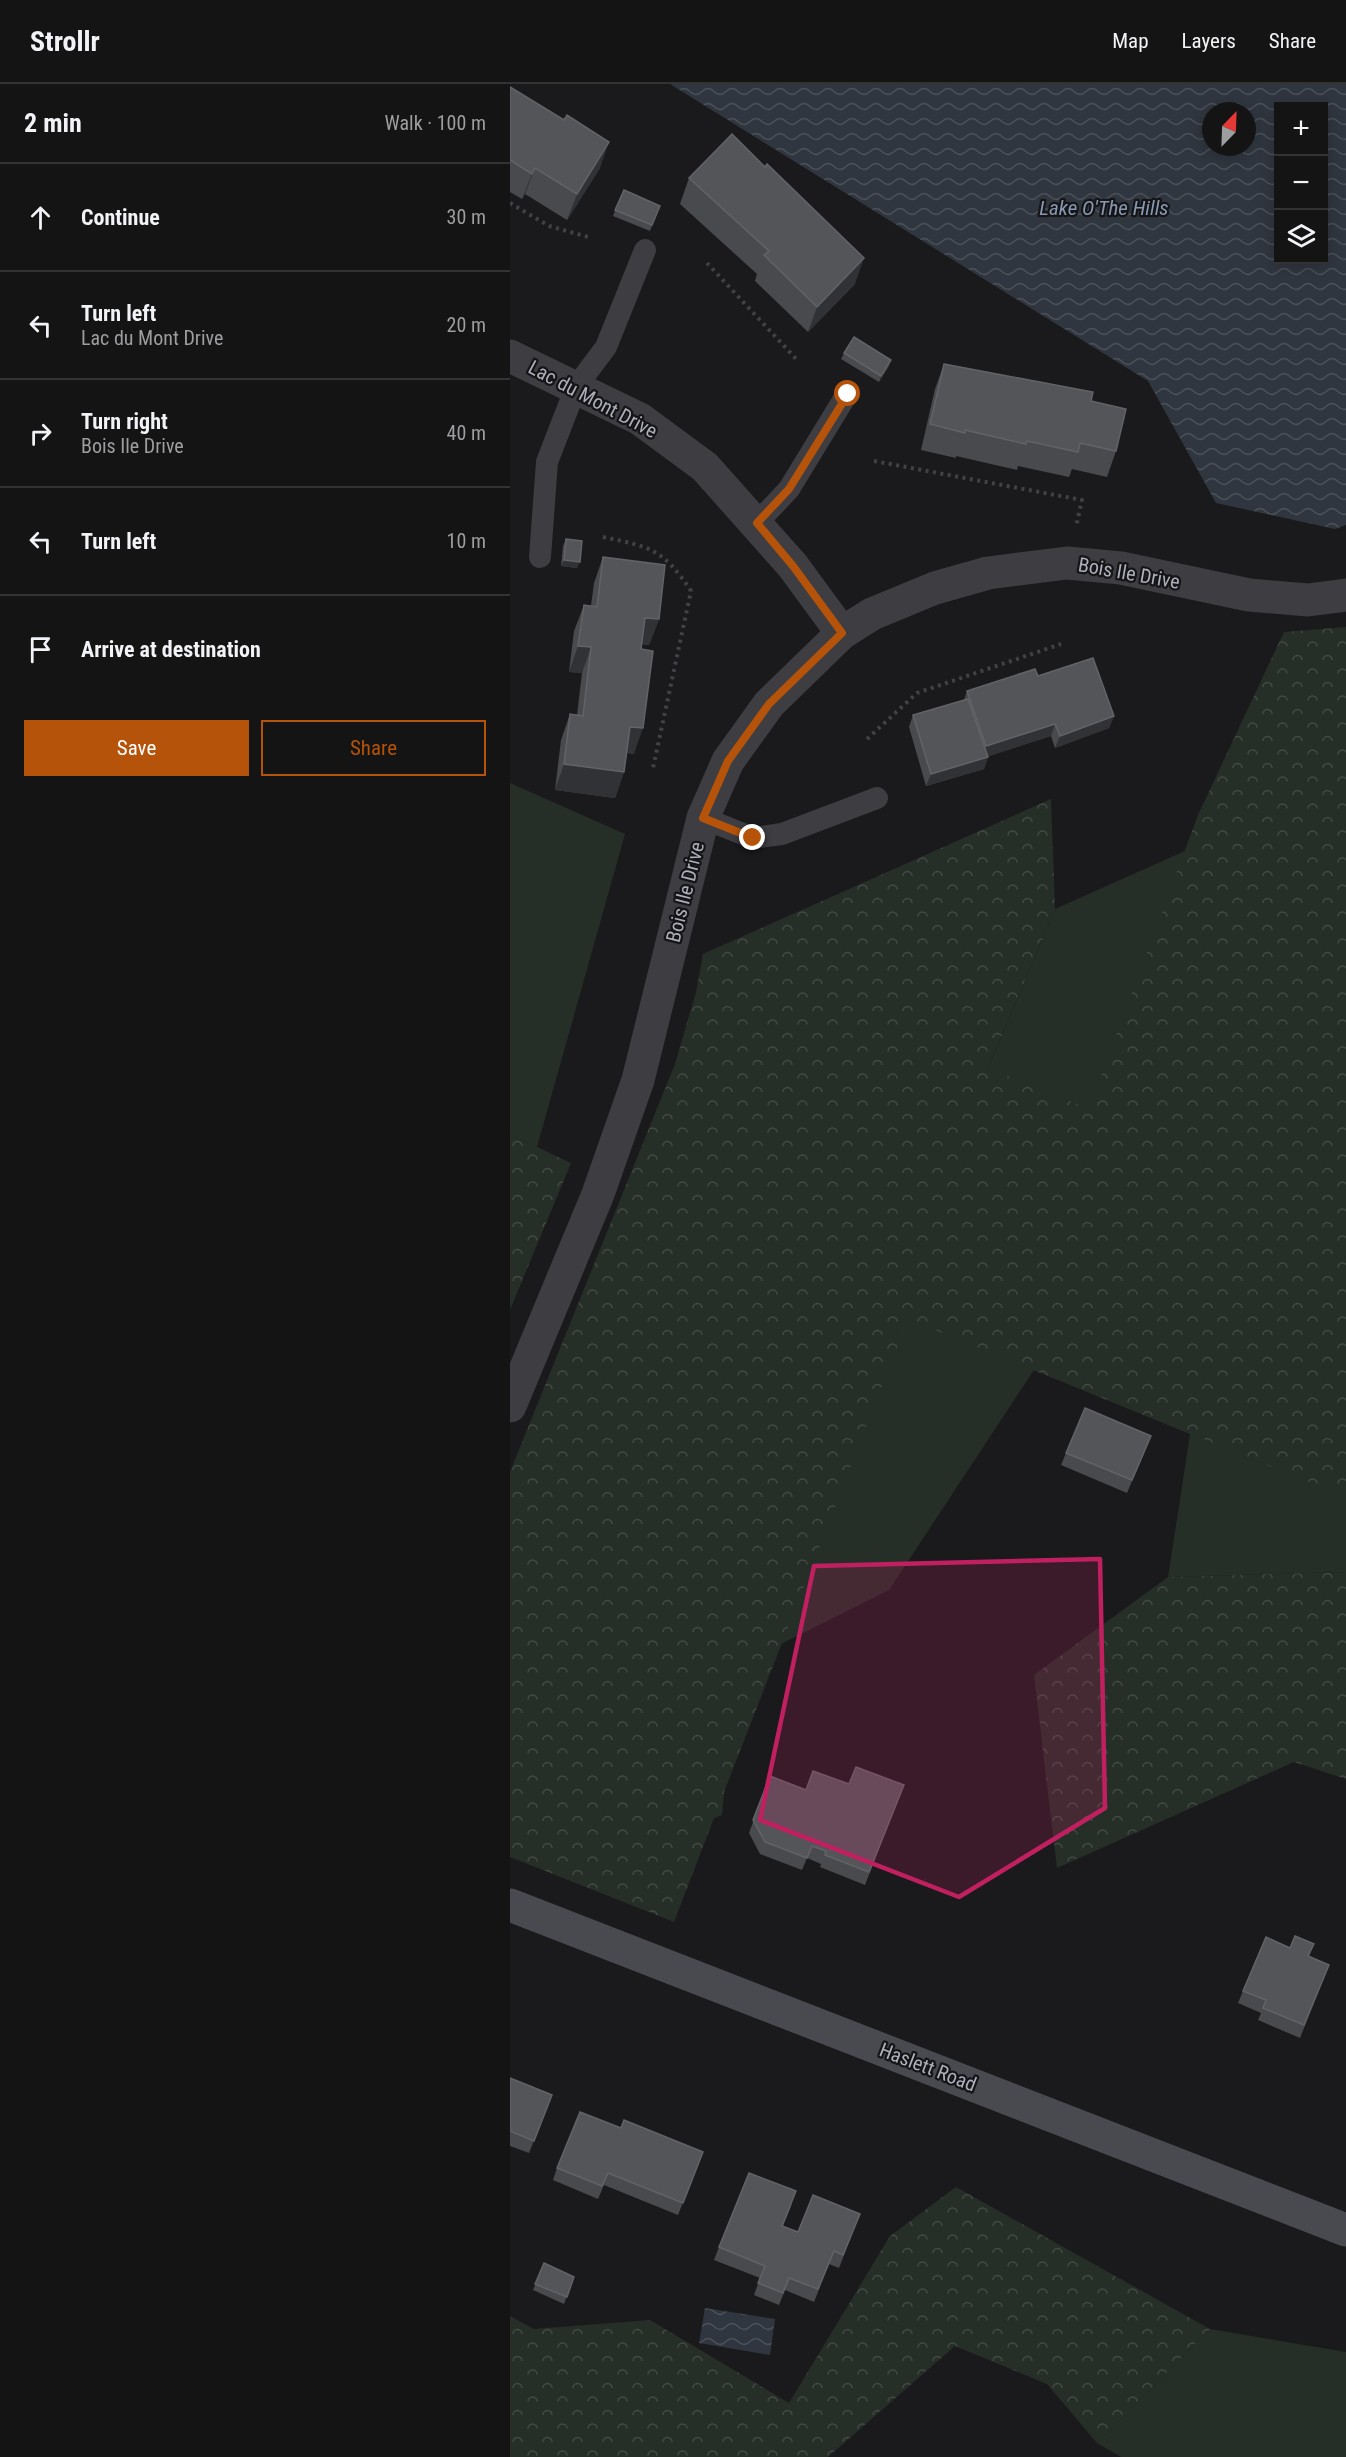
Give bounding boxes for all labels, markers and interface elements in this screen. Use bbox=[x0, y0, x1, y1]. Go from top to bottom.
text: Strollr bbox=[30, 25, 100, 58]
text: Map bbox=[1112, 29, 1149, 53]
text: Layers bbox=[1182, 29, 1236, 53]
text: Share bbox=[1269, 29, 1316, 53]
north arrow bbox=[1202, 102, 1256, 156]
map controls bbox=[1274, 102, 1328, 264]
button: + bbox=[1274, 102, 1328, 156]
text: 2 min bbox=[24, 108, 82, 138]
text: Walk · 100 m bbox=[385, 111, 486, 135]
button: − bbox=[1274, 156, 1328, 210]
water label: Lake O'The Hills bbox=[1039, 196, 1169, 220]
icon: ahead bbox=[24, 201, 57, 234]
text: Continue bbox=[81, 205, 160, 230]
text: 30 m bbox=[447, 205, 486, 229]
button: layers bbox=[1274, 210, 1328, 264]
text: Turn left bbox=[81, 301, 156, 326]
icon: left bbox=[24, 309, 57, 342]
text: 20 m bbox=[447, 313, 486, 337]
text: Lac du Mont Drive bbox=[81, 326, 223, 350]
street label: Lac du Mont Drive bbox=[525, 355, 661, 443]
route start bbox=[834, 380, 860, 406]
text: Turn right bbox=[81, 409, 168, 434]
icon: right bbox=[24, 417, 57, 450]
text: 40 m bbox=[447, 421, 486, 445]
text: Bois Ile Drive bbox=[81, 434, 184, 458]
icon: left bbox=[24, 525, 57, 558]
text: Turn left bbox=[81, 529, 156, 554]
text: 10 m bbox=[447, 529, 486, 553]
street label: Bois Ile Drive bbox=[1076, 552, 1182, 594]
icon: arrive bbox=[24, 633, 57, 666]
text: Arrive at destination bbox=[81, 637, 261, 662]
button: Save bbox=[24, 720, 249, 776]
button: Share bbox=[261, 720, 486, 776]
route end bbox=[739, 824, 765, 850]
street label: Bois Ile Drive bbox=[661, 839, 709, 945]
street label: Haslett Road bbox=[876, 2038, 980, 2096]

